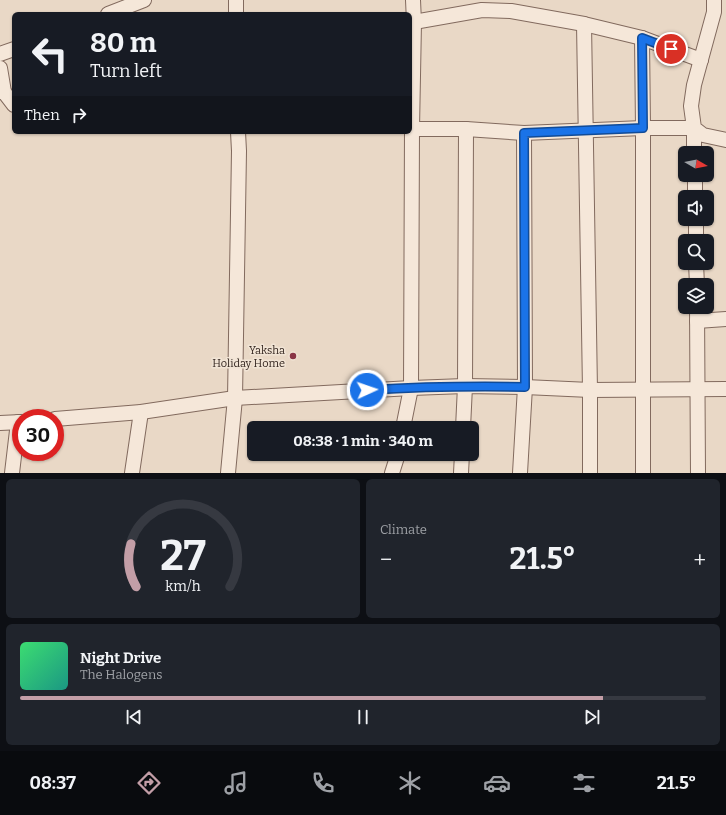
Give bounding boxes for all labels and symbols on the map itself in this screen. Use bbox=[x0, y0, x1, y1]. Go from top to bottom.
pin bbox=[654, 32, 688, 66]
north arrow bbox=[678, 146, 714, 182]
place label: Yaksha Holiday Home bbox=[212, 344, 285, 370]
marker: Yaksha Holiday Home bbox=[288, 351, 298, 361]
position arrow bbox=[346, 369, 388, 411]
speed limit sign: 30 bbox=[12, 409, 64, 461]

